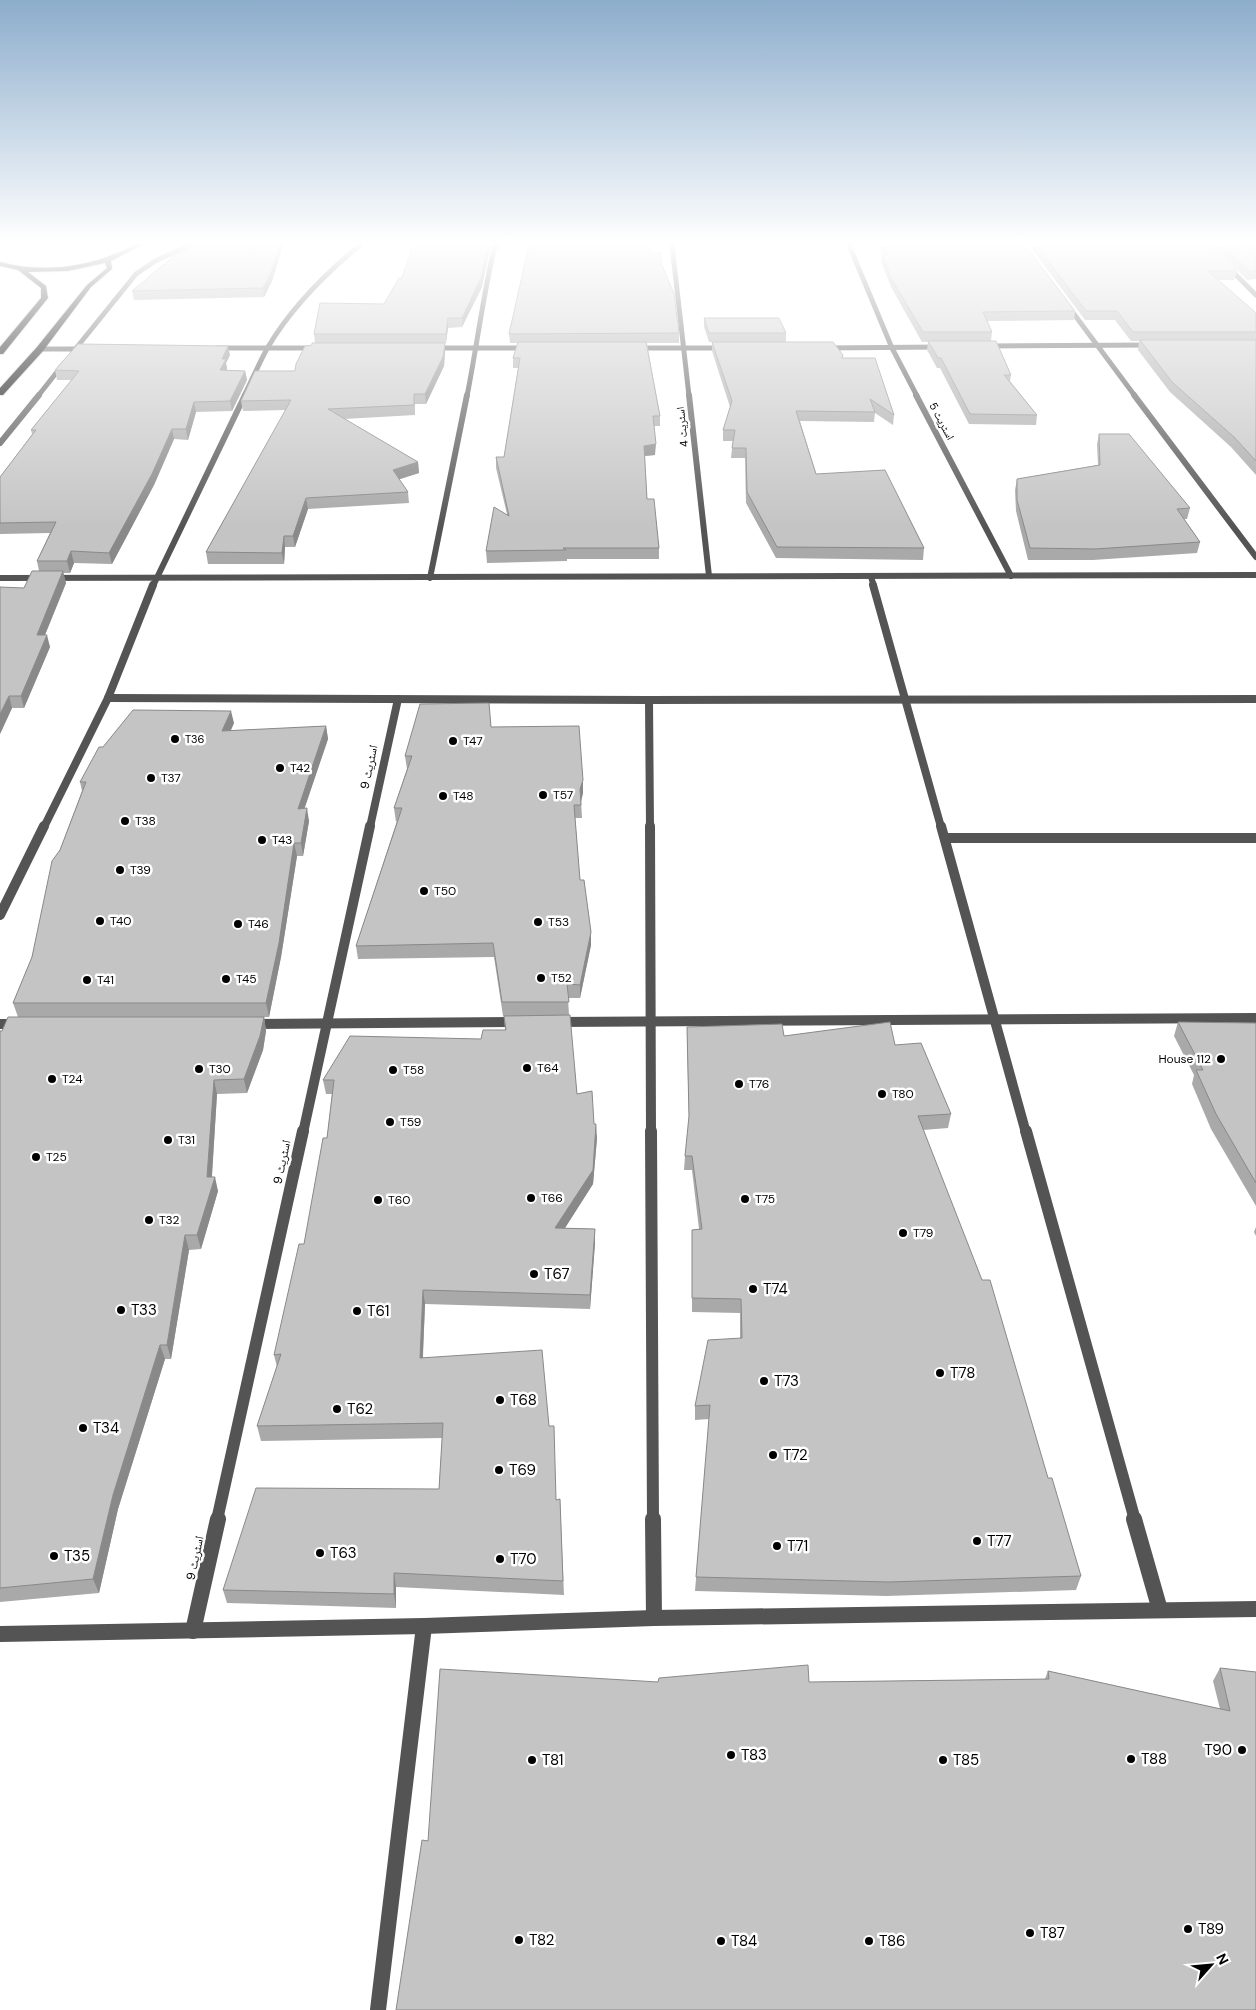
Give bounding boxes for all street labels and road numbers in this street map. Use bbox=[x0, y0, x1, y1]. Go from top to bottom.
street label: اسٹریٹ 5 bbox=[926, 400, 958, 442]
street label: اسٹریٹ 4 bbox=[673, 406, 691, 448]
street label: اسٹریٹ 9 bbox=[357, 743, 381, 790]
street label: اسٹریٹ 9 bbox=[270, 1138, 294, 1185]
street label: اسٹریٹ 9 bbox=[183, 1534, 207, 1581]

